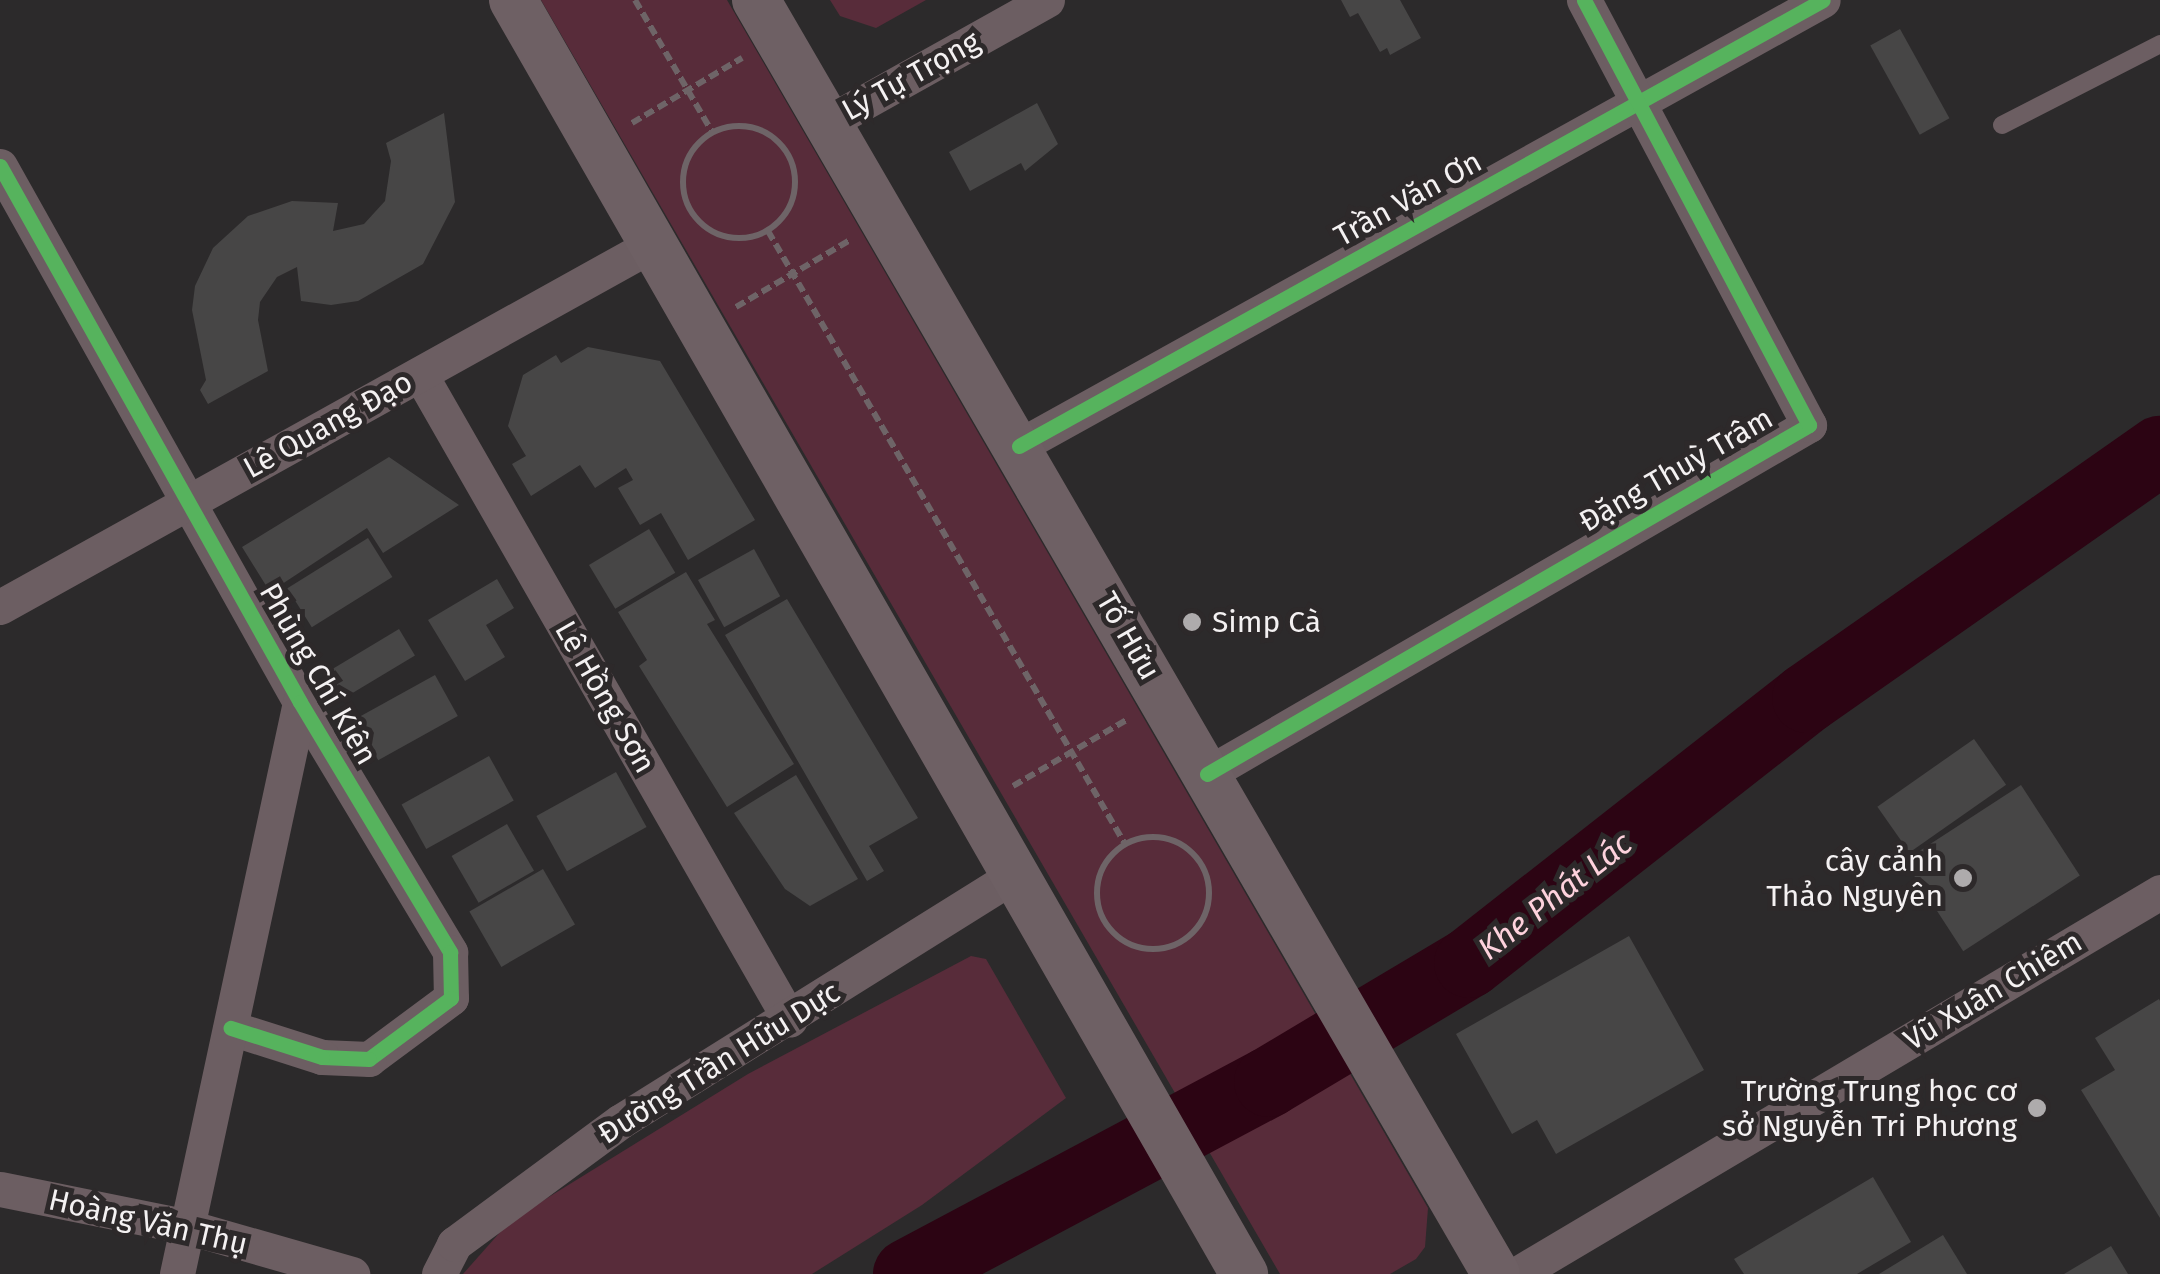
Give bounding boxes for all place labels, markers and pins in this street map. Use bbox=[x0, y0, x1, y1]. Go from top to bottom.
place label: Simp Cà bbox=[1212, 604, 1321, 640]
marker: Simp Cà bbox=[1181, 611, 1203, 633]
place label: cây cảnh Thảo Nguyên bbox=[1766, 843, 1943, 914]
marker: cây cảnh Thảo Nguyên bbox=[1952, 867, 1974, 889]
place label: Trường Trung học cơ sở Nguyễn Tri Phương bbox=[1722, 1073, 2017, 1144]
marker: Trường Trung học cơ sở Nguyễn Tri Phương bbox=[2026, 1097, 2048, 1119]

